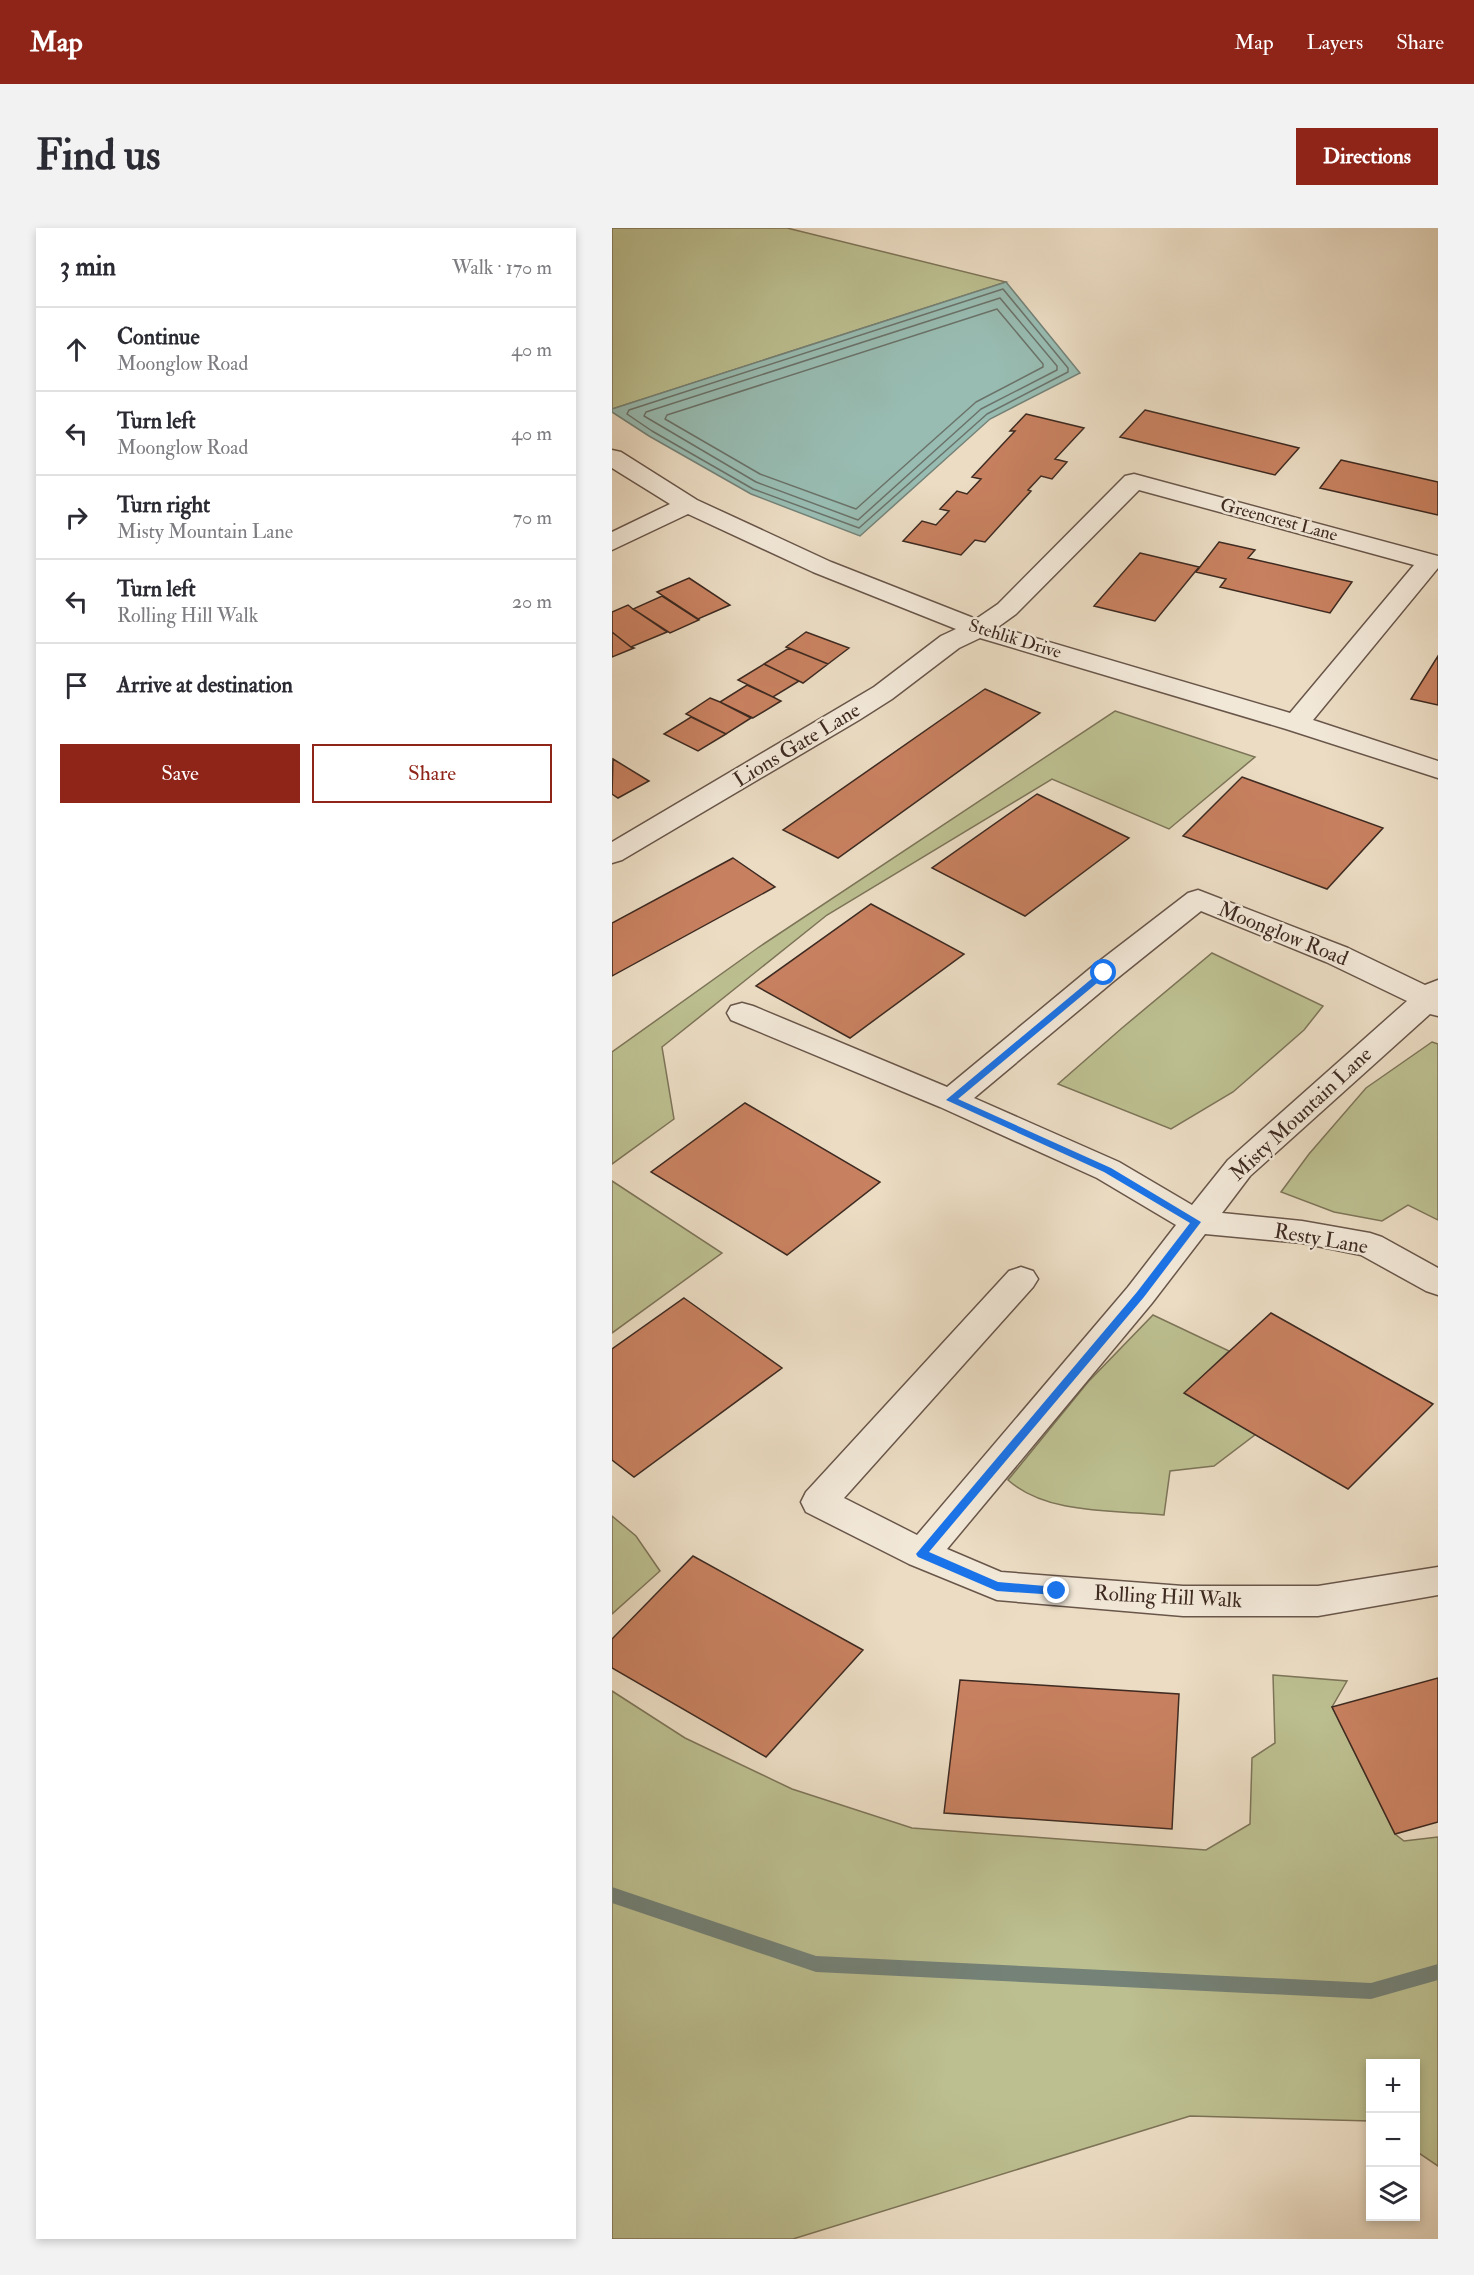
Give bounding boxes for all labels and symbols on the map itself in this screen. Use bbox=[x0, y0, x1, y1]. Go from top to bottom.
street label: Greencrest Lane bbox=[1218, 493, 1341, 547]
street label: Stehlik Drive bbox=[966, 614, 1065, 664]
street label: Lions Gate Lane bbox=[729, 696, 865, 793]
street label: Moonglow Road bbox=[1214, 896, 1353, 973]
route start bbox=[1090, 959, 1116, 985]
street label: Misty Mountain Lane bbox=[1224, 1041, 1378, 1187]
street label: Resty Lane bbox=[1272, 1217, 1370, 1261]
route end bbox=[1043, 1577, 1069, 1603]
street label: Rolling Hill Walk bbox=[1093, 1580, 1243, 1614]

